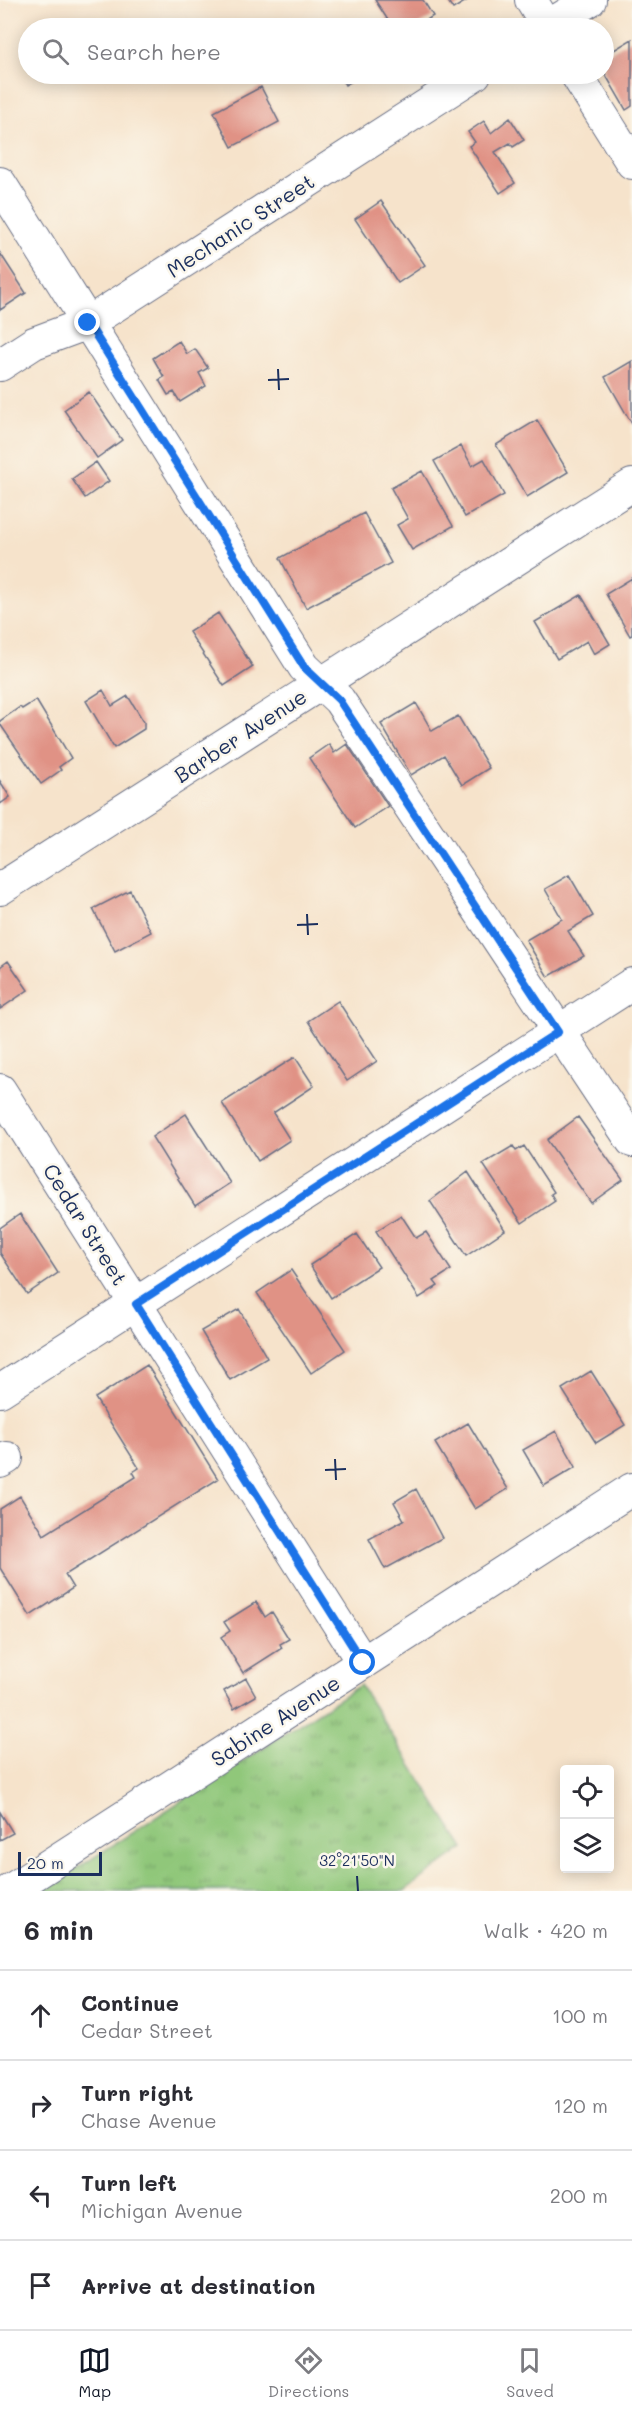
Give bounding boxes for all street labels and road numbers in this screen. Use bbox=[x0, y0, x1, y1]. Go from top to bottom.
street label: Mechanic Street bbox=[161, 167, 319, 283]
street label: Barber Avenue bbox=[169, 682, 311, 788]
street label: Cedar Street bbox=[38, 1158, 134, 1290]
street label: Sabine Avenue bbox=[205, 1668, 345, 1772]

